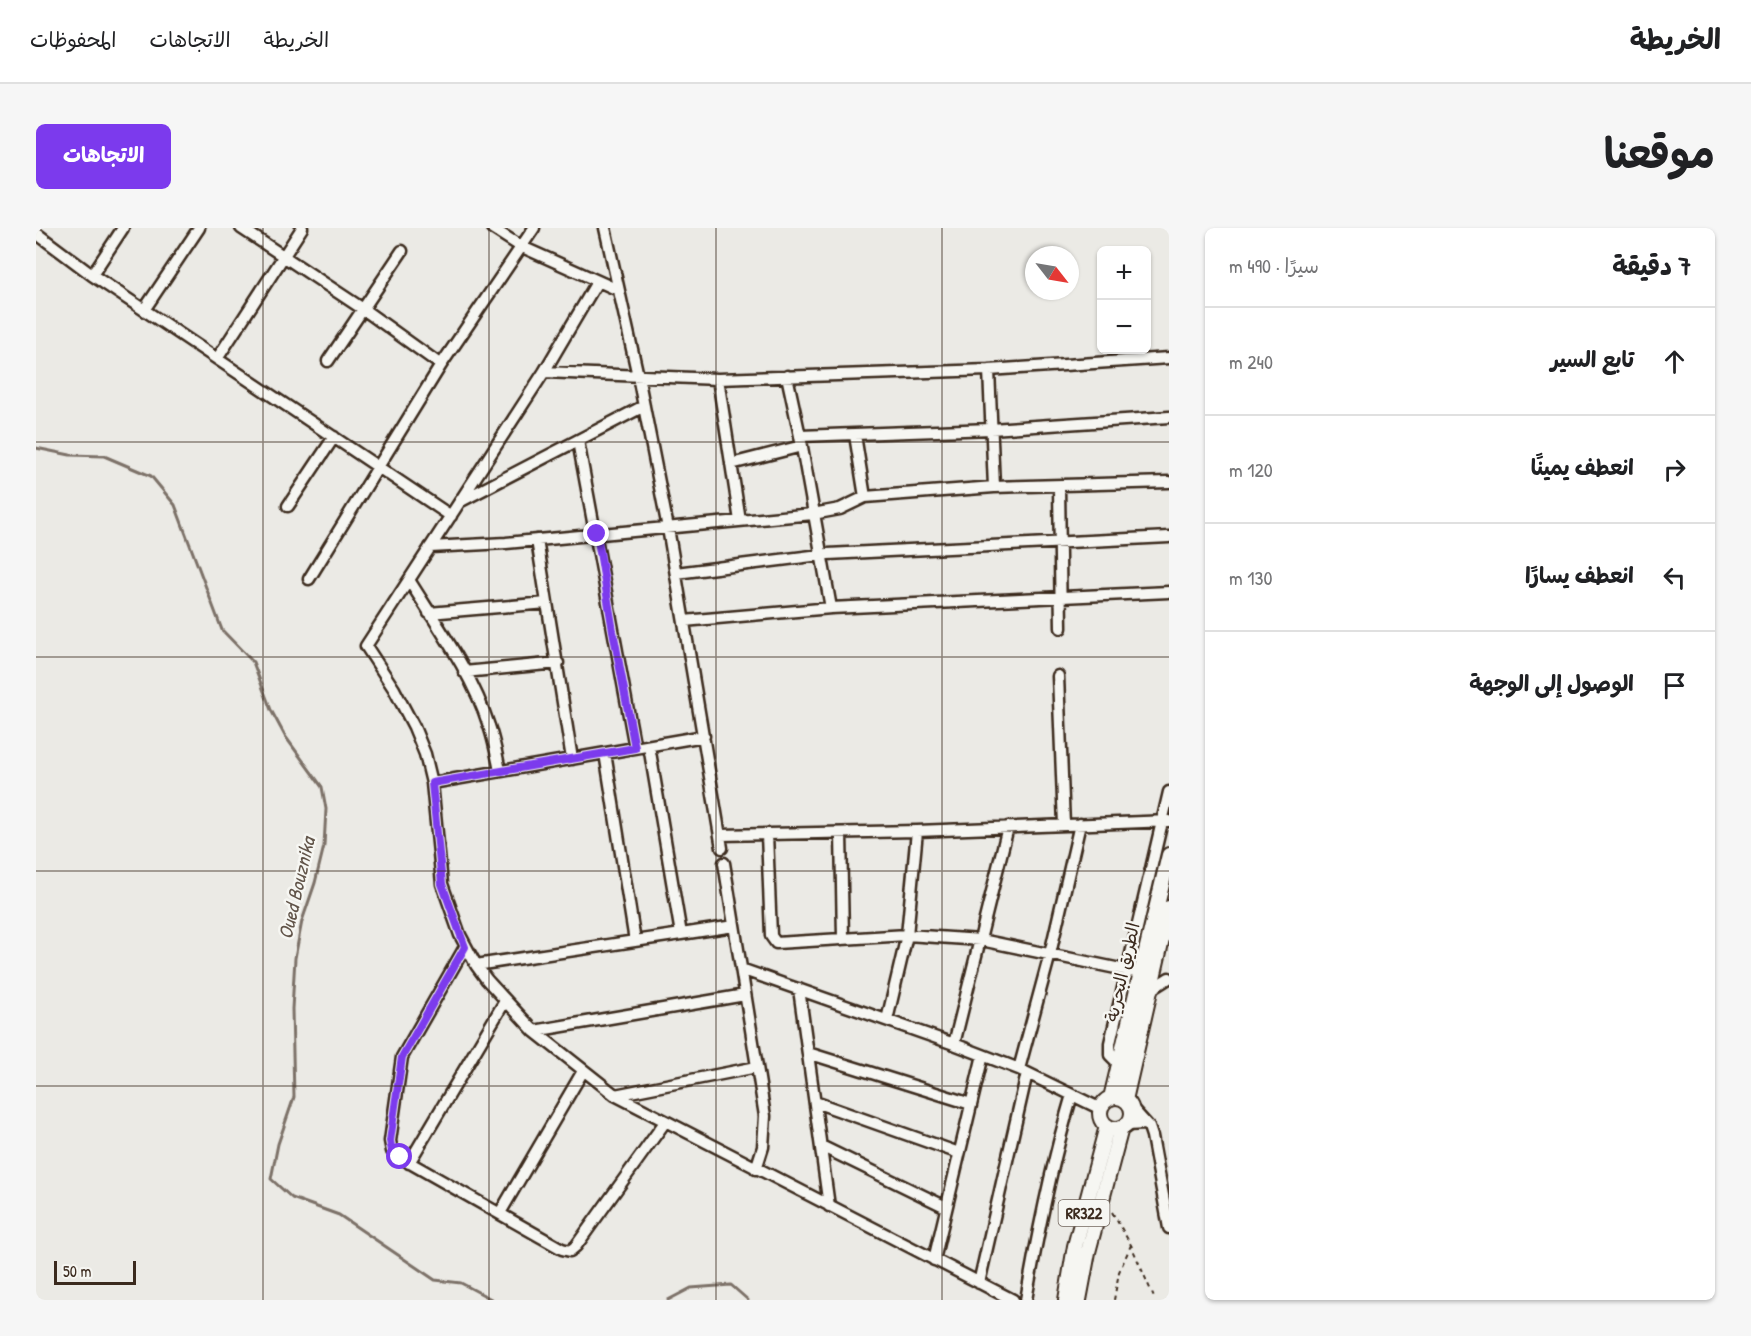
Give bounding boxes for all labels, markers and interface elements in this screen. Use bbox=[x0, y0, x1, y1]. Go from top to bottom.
text: الخريطة bbox=[1630, 20, 1721, 58]
text: المحفوظات bbox=[30, 25, 116, 54]
text: الاتجاهات bbox=[149, 25, 231, 54]
text: الخريطة bbox=[264, 25, 329, 54]
button: الاتجاهات bbox=[36, 124, 171, 189]
text: موقعنا bbox=[1604, 124, 1715, 181]
north arrow bbox=[1025, 246, 1079, 300]
map controls bbox=[1097, 246, 1151, 354]
button: + bbox=[1097, 246, 1151, 300]
text: 7 دقيقة bbox=[1612, 248, 1691, 283]
text: سيرًا · 490 m bbox=[1229, 252, 1319, 279]
button: − bbox=[1097, 300, 1151, 354]
text: تابع السير bbox=[1551, 344, 1634, 374]
icon: ahead bbox=[1658, 345, 1691, 378]
text: 240 m bbox=[1229, 348, 1273, 375]
text: انعطف يمينًا bbox=[1531, 452, 1634, 482]
icon: right bbox=[1658, 453, 1691, 486]
text: 120 m bbox=[1229, 456, 1273, 483]
route end bbox=[583, 520, 609, 546]
text: انعطف يسارًا bbox=[1525, 560, 1634, 590]
icon: left bbox=[1658, 561, 1691, 594]
text: 130 m bbox=[1229, 564, 1272, 591]
text: الوصول إلى الوجهة bbox=[1469, 668, 1634, 698]
icon: arrive bbox=[1658, 669, 1691, 702]
water label: Oued Bouznika bbox=[271, 832, 321, 942]
street label: الطريق البحرية bbox=[1098, 920, 1146, 1024]
route start bbox=[386, 1143, 412, 1169]
road number: RR322 bbox=[1058, 1200, 1110, 1226]
scale bar bbox=[54, 1258, 136, 1286]
text: 50 m bbox=[63, 1260, 92, 1282]

